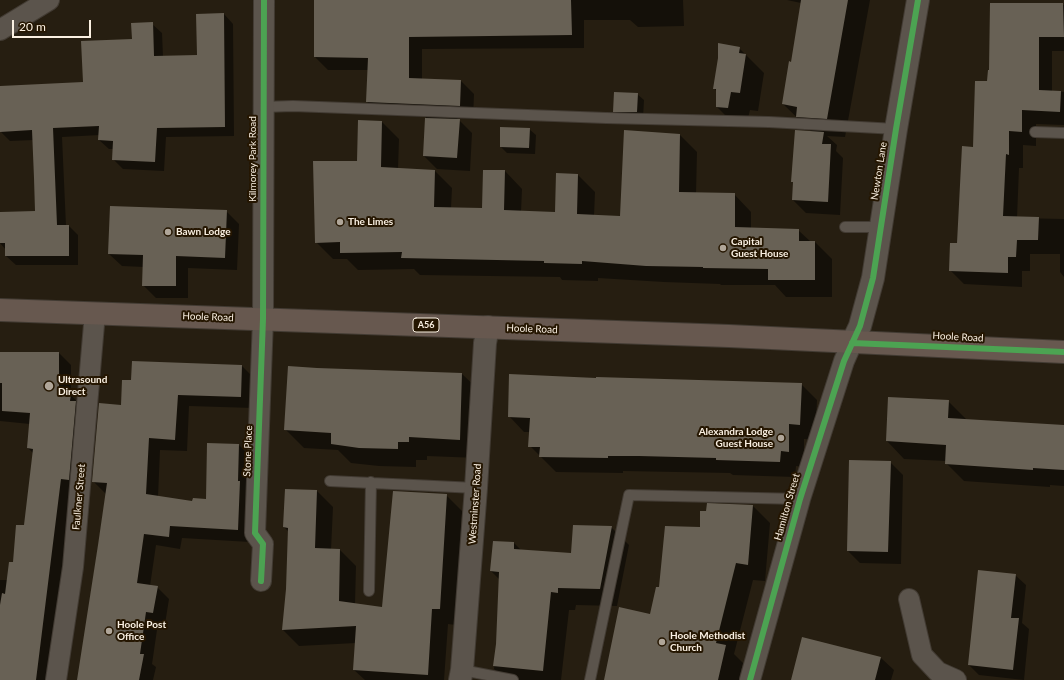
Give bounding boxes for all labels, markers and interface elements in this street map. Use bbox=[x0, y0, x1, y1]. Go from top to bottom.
scale bar bbox=[14, 12, 93, 38]
text: 20 m bbox=[19, 19, 46, 34]
street label: Kilmorey Park Road bbox=[247, 116, 259, 202]
street label: Newton Lane bbox=[868, 141, 890, 201]
place label: The Limes bbox=[348, 216, 393, 228]
marker: The Limes bbox=[335, 217, 345, 227]
place label: Bawn Lodge bbox=[176, 226, 231, 238]
marker: Bawn Lodge bbox=[163, 227, 173, 237]
place label: Capital Guest House bbox=[731, 236, 788, 260]
marker: Capital Guest House bbox=[718, 243, 728, 253]
street label: Hoole Road bbox=[182, 310, 234, 324]
road number: A56 bbox=[413, 318, 439, 332]
street label: Hoole Road bbox=[506, 322, 558, 336]
street label: Hoole Road bbox=[932, 330, 984, 344]
place label: Ultrasound Direct bbox=[58, 374, 107, 398]
marker: Ultrasound Direct bbox=[43, 380, 55, 392]
street label: Stone Place bbox=[241, 425, 255, 477]
place label: Alexandra Lodge Guest House bbox=[699, 426, 773, 450]
marker: Alexandra Lodge Guest House bbox=[776, 433, 786, 443]
street label: Faulkner Street bbox=[70, 463, 88, 531]
street label: Westminster Road bbox=[466, 463, 484, 545]
street label: Hamilton Street bbox=[772, 472, 802, 542]
place label: Hoole Post Office bbox=[117, 619, 166, 642]
marker: Hoole Post Office bbox=[104, 626, 114, 636]
place label: Hoole Methodist Church bbox=[670, 630, 745, 654]
marker: Hoole Methodist Church bbox=[657, 637, 667, 647]

